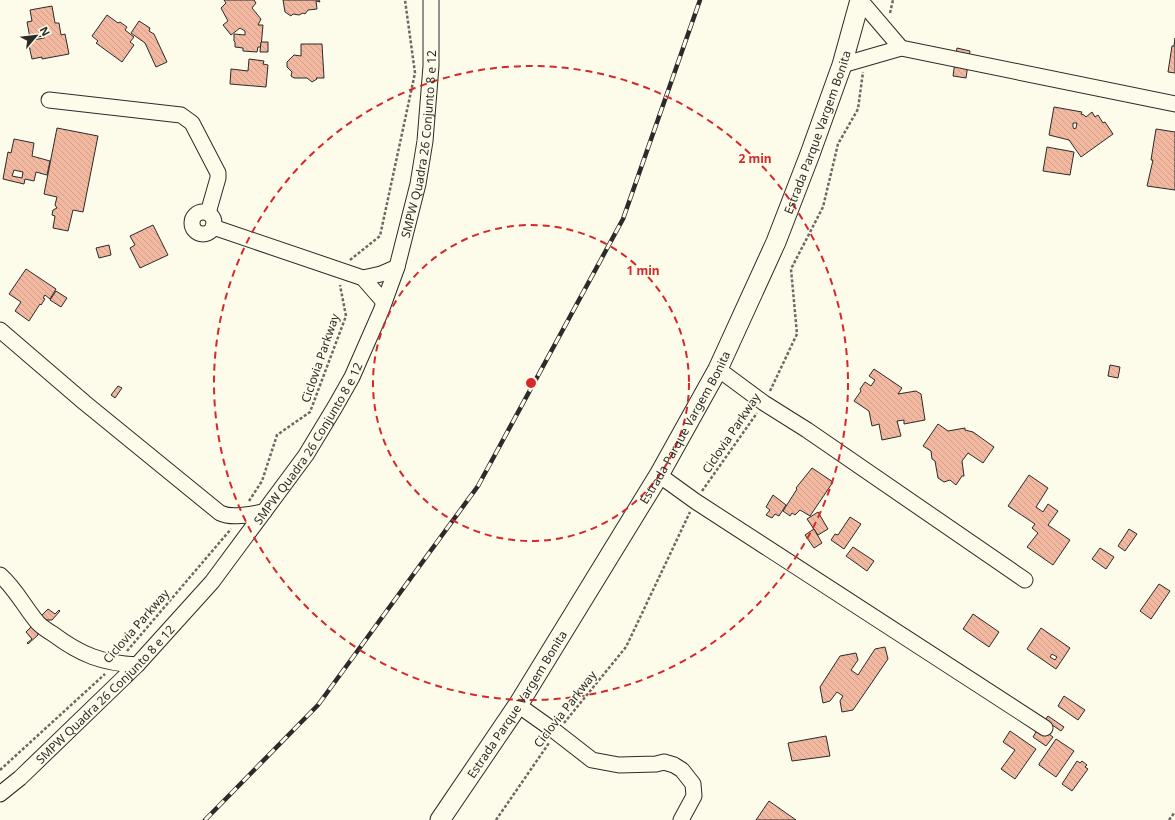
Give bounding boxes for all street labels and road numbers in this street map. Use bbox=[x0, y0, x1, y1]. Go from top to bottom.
street label: Estrada Parque Vargem Bonita bbox=[779, 49, 854, 216]
street label: SMPW Quadra 26 Conjunto 8 e 12 bbox=[396, 50, 440, 240]
street label: Ciclovia Parkway bbox=[297, 310, 343, 405]
street label: Estrada Parque Vargem Bonita bbox=[635, 348, 734, 507]
street label: SMPW Quadra 26 Conjunto 8 e 12 bbox=[249, 359, 366, 528]
street label: Ciclovia Parkway bbox=[698, 389, 765, 476]
street label: Ciclovia Parkway bbox=[99, 585, 174, 667]
street label: SMPW Quadra 26 Conjunto 8 e 12 bbox=[32, 621, 178, 767]
street label: Estrada Parque Vargem Bonita bbox=[463, 627, 570, 781]
street label: Ciclovia Parkway bbox=[530, 666, 601, 751]

